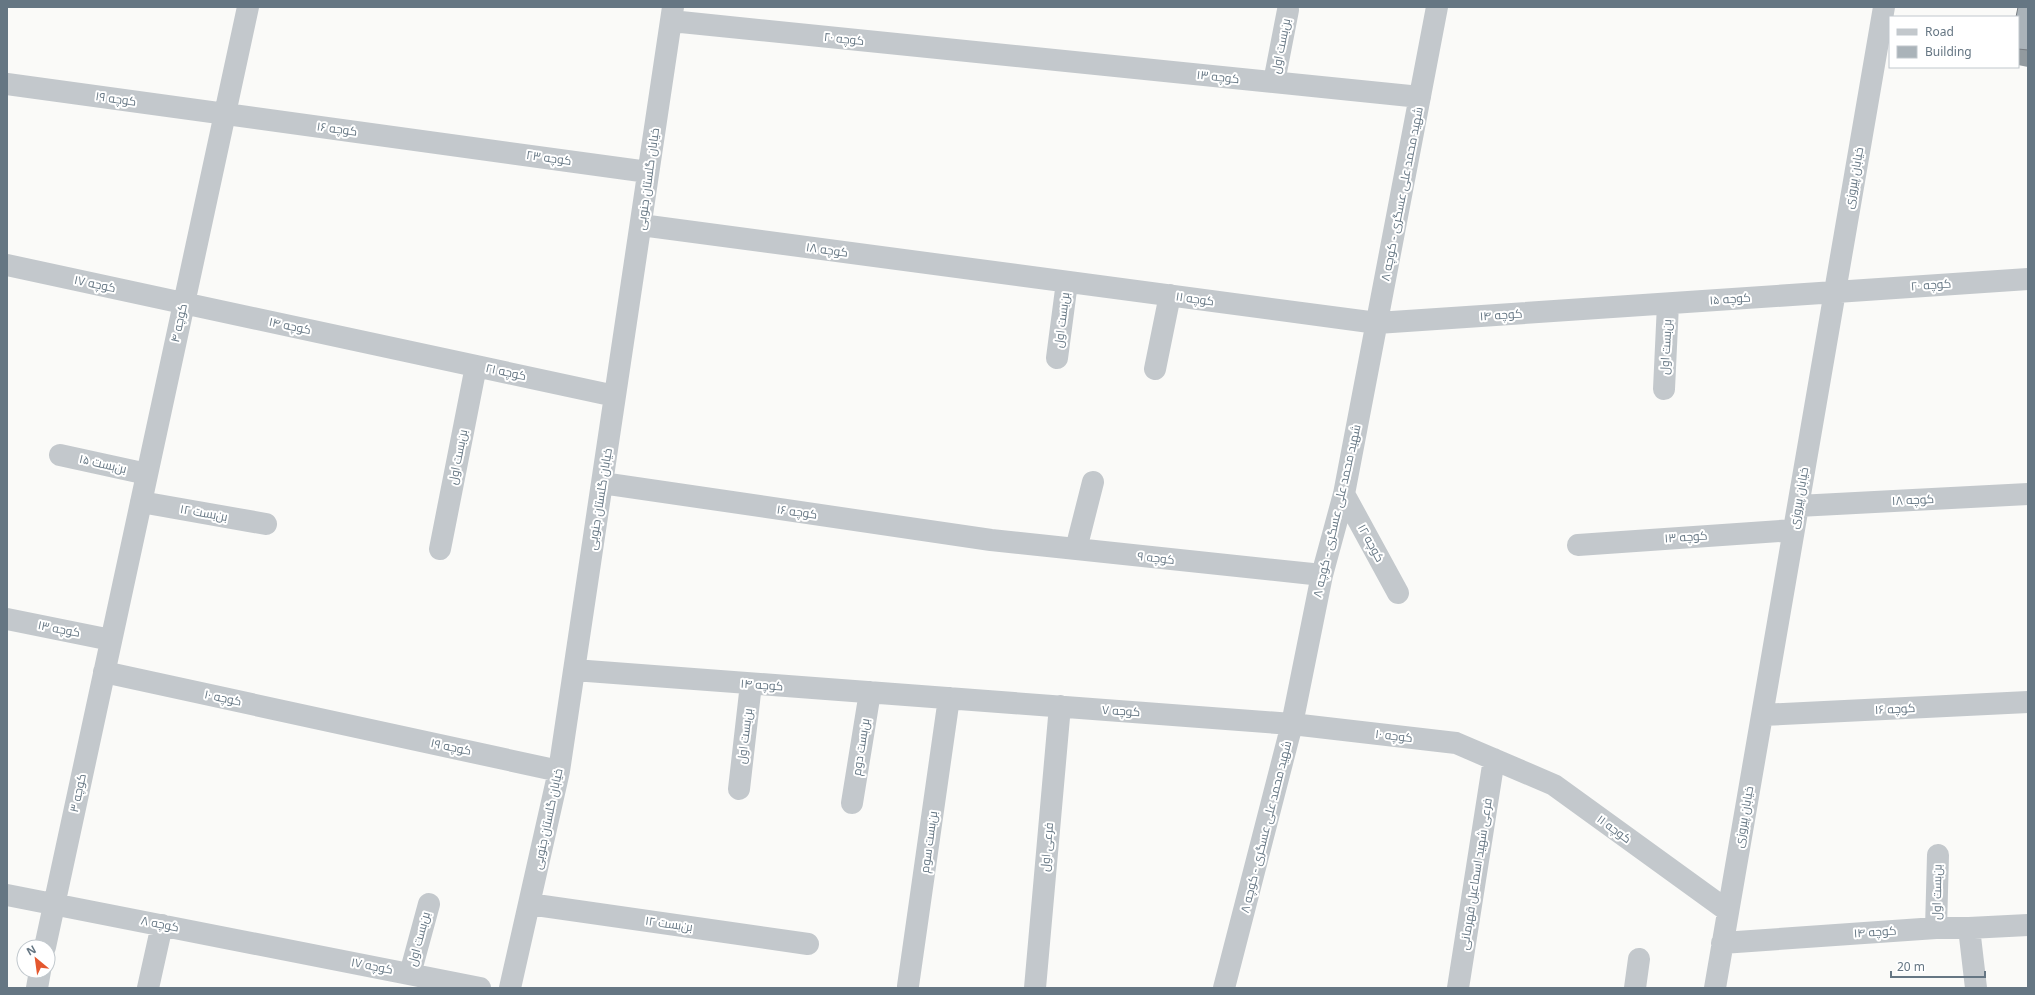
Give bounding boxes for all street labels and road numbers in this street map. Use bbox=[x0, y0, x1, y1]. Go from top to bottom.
street label: بن‌بست اول bbox=[1267, 17, 1294, 75]
street label: کوچه ۲۰ bbox=[823, 28, 865, 50]
street label: کوچه ۱۳ bbox=[1196, 66, 1240, 88]
street label: کوچه ۱۹ bbox=[94, 87, 138, 111]
street label: شهید محمد علی عسگری - کوچه ۸ bbox=[1376, 105, 1428, 283]
street label: کوچه ۱۶ bbox=[316, 117, 358, 141]
street label: خیابان گلستان جنوبی bbox=[632, 127, 663, 231]
street label: کوچه ۲۳ bbox=[525, 146, 573, 170]
street label: خیابان پیروزی bbox=[1840, 146, 1868, 210]
street label: کوچه ۱۸ bbox=[805, 238, 849, 262]
street label: کوچه ۱۷ bbox=[72, 271, 118, 297]
street label: کوچه ۲۰ bbox=[1910, 275, 1952, 295]
street label: کوچه ۱۱ bbox=[1175, 287, 1215, 311]
street label: کوچه ۱۵ bbox=[1709, 289, 1751, 309]
street label: بن‌بست اول bbox=[1050, 291, 1073, 349]
street label: کوچه ۴ bbox=[166, 302, 192, 344]
street label: کوچه ۱۴ bbox=[1479, 305, 1523, 325]
street label: کوچه ۱۴ bbox=[267, 313, 313, 339]
street label: بن‌بست اول bbox=[1656, 319, 1675, 375]
street label: کوچه ۲۱ bbox=[484, 359, 528, 385]
street label: شهید محمد علی عسگری - کوچه ۸ bbox=[1308, 423, 1366, 599]
street label: بن‌بست اول bbox=[444, 428, 471, 486]
street label: خیابان گلستان جنوبی bbox=[583, 447, 616, 551]
street label: بن‌بست ۱۵ bbox=[78, 450, 129, 477]
street label: خیابان پیروزی bbox=[1785, 466, 1813, 530]
street label: کوچه ۱۸ bbox=[1891, 490, 1935, 510]
street label: بن‌بست ۱۲ bbox=[179, 500, 229, 525]
street label: کوچه ۱۶ bbox=[776, 500, 818, 524]
street label: کوچه ۱۲ bbox=[1353, 521, 1389, 565]
street label: کوچه ۱۳ bbox=[1664, 527, 1708, 547]
street label: کوچه ۹ bbox=[1136, 547, 1176, 569]
street label: کوچه ۱۳ bbox=[36, 616, 82, 642]
street label: کوچه ۱۴ bbox=[740, 675, 784, 695]
street label: کوچه ۱۰ bbox=[203, 685, 243, 711]
street label: کوچه ۱۶ bbox=[1874, 699, 1916, 719]
street label: کوچه ۷ bbox=[1101, 701, 1141, 721]
street label: بن‌بست اول bbox=[733, 707, 756, 765]
street label: بن‌بست دوم bbox=[848, 717, 873, 777]
street label: کوچه ۱۰ bbox=[1374, 725, 1414, 747]
street label: کوچه ۱۹ bbox=[429, 734, 473, 760]
street label: شهید محمد علی عسگری - کوچه ۸ bbox=[1236, 739, 1296, 915]
street label: خیابان گلستان جنوبی bbox=[529, 767, 567, 871]
street label: کوچه ۳ bbox=[65, 772, 91, 814]
street label: خیابان پیروزی bbox=[1730, 785, 1758, 849]
street label: فرعی شهید اسماعیل قهرمانی bbox=[1455, 797, 1496, 951]
street label: بن‌بست سوم bbox=[916, 810, 941, 874]
street label: کوچه ۱۱ bbox=[1593, 810, 1635, 848]
street label: فرعی اول bbox=[1036, 822, 1057, 872]
street label: بن‌بست اول bbox=[1928, 864, 1945, 920]
street label: بن‌بست اول bbox=[403, 910, 434, 968]
street label: کوچه ۸ bbox=[139, 911, 181, 937]
street label: بن‌بست ۱۲ bbox=[644, 912, 694, 935]
street label: کوچه ۱۴ bbox=[1853, 922, 1897, 942]
street label: کوچه ۱۷ bbox=[349, 953, 395, 979]

